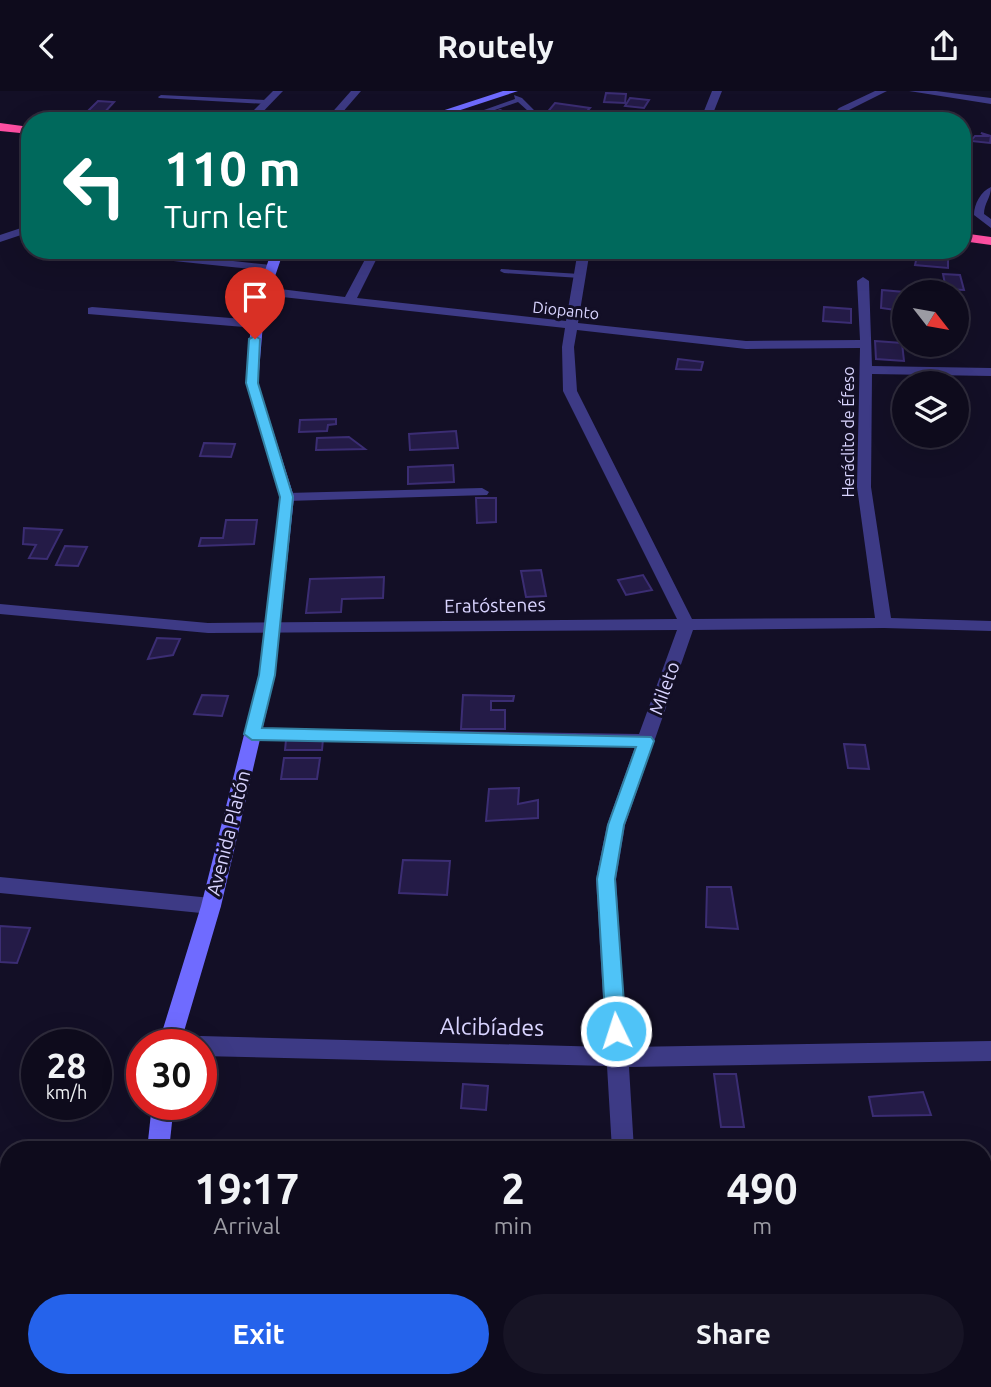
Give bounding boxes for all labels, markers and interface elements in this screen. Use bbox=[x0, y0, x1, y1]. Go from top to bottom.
icon: back bbox=[28, 27, 66, 65]
icon: share bbox=[925, 27, 963, 65]
text: Routely bbox=[437, 28, 554, 64]
icon: left bbox=[49, 140, 140, 231]
text: 110 m bbox=[164, 140, 301, 195]
text: Turn left bbox=[164, 198, 288, 234]
pin bbox=[225, 267, 285, 339]
icon: arrive bbox=[236, 278, 274, 316]
north arrow bbox=[892, 280, 970, 357]
map controls bbox=[892, 280, 969, 448]
street label: Diopanto bbox=[532, 298, 600, 322]
street label: Heráclito de Éfeso bbox=[837, 366, 857, 498]
button: layers bbox=[892, 371, 969, 448]
street label: Eratóstenes bbox=[444, 593, 546, 617]
street label: Mileto bbox=[644, 658, 684, 718]
street label: Avenida Platón bbox=[202, 768, 254, 898]
position arrow bbox=[579, 994, 653, 1068]
street label: Alcibíades bbox=[440, 1013, 544, 1040]
speed limit sign: 30 bbox=[126, 1029, 217, 1120]
text: 28 bbox=[47, 1045, 86, 1085]
text: km/h bbox=[46, 1082, 87, 1102]
text: 19:17 bbox=[194, 1165, 299, 1212]
text: 2 bbox=[501, 1165, 525, 1212]
text: 490 bbox=[727, 1165, 798, 1212]
text: Arrival bbox=[213, 1213, 280, 1238]
text: min bbox=[494, 1213, 532, 1238]
text: m bbox=[752, 1213, 772, 1238]
button: Exit bbox=[28, 1294, 489, 1374]
button: Share bbox=[503, 1294, 964, 1374]

